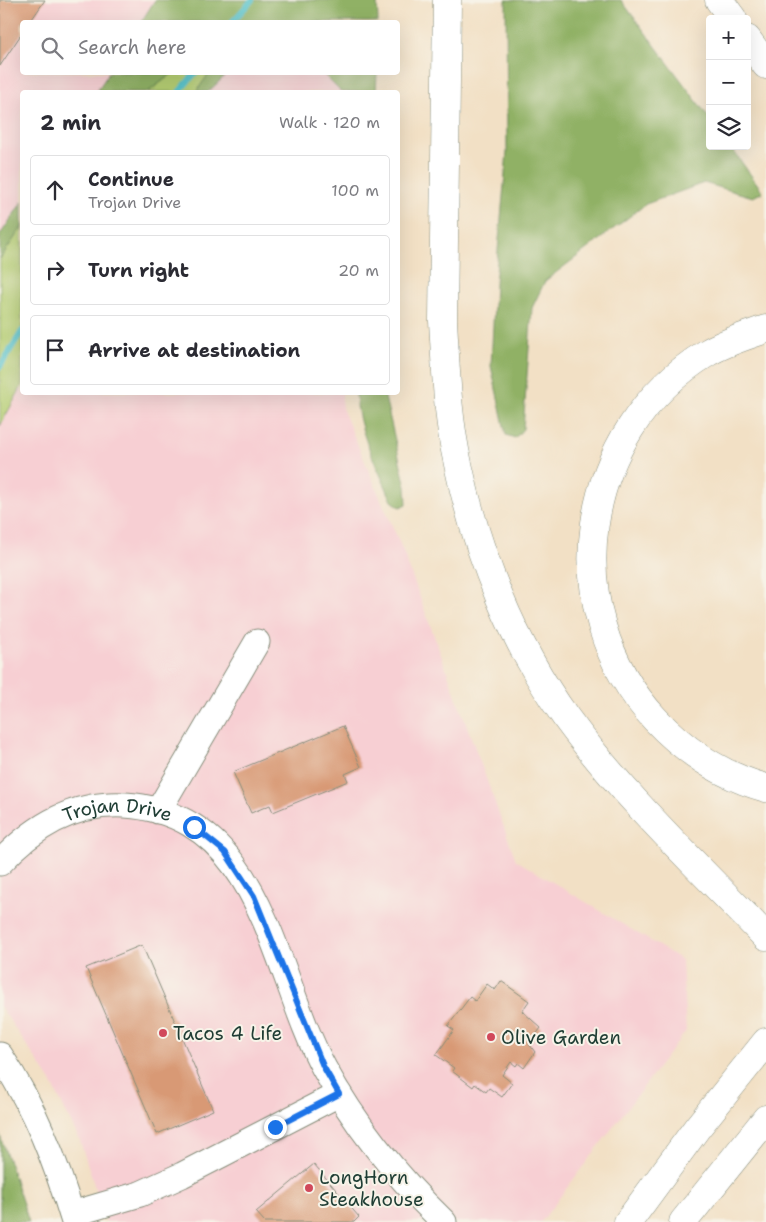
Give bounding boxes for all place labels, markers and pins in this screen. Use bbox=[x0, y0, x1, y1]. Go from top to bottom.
place label: Tacos 4 Life bbox=[173, 1021, 282, 1046]
place label: Olive Garden bbox=[501, 1025, 621, 1050]
marker: Tacos 4 Life bbox=[157, 1027, 169, 1039]
marker: Olive Garden bbox=[485, 1031, 497, 1043]
place label: LongHorn Steakhouse bbox=[319, 1165, 424, 1212]
marker: LongHorn Steakhouse bbox=[303, 1182, 315, 1194]

